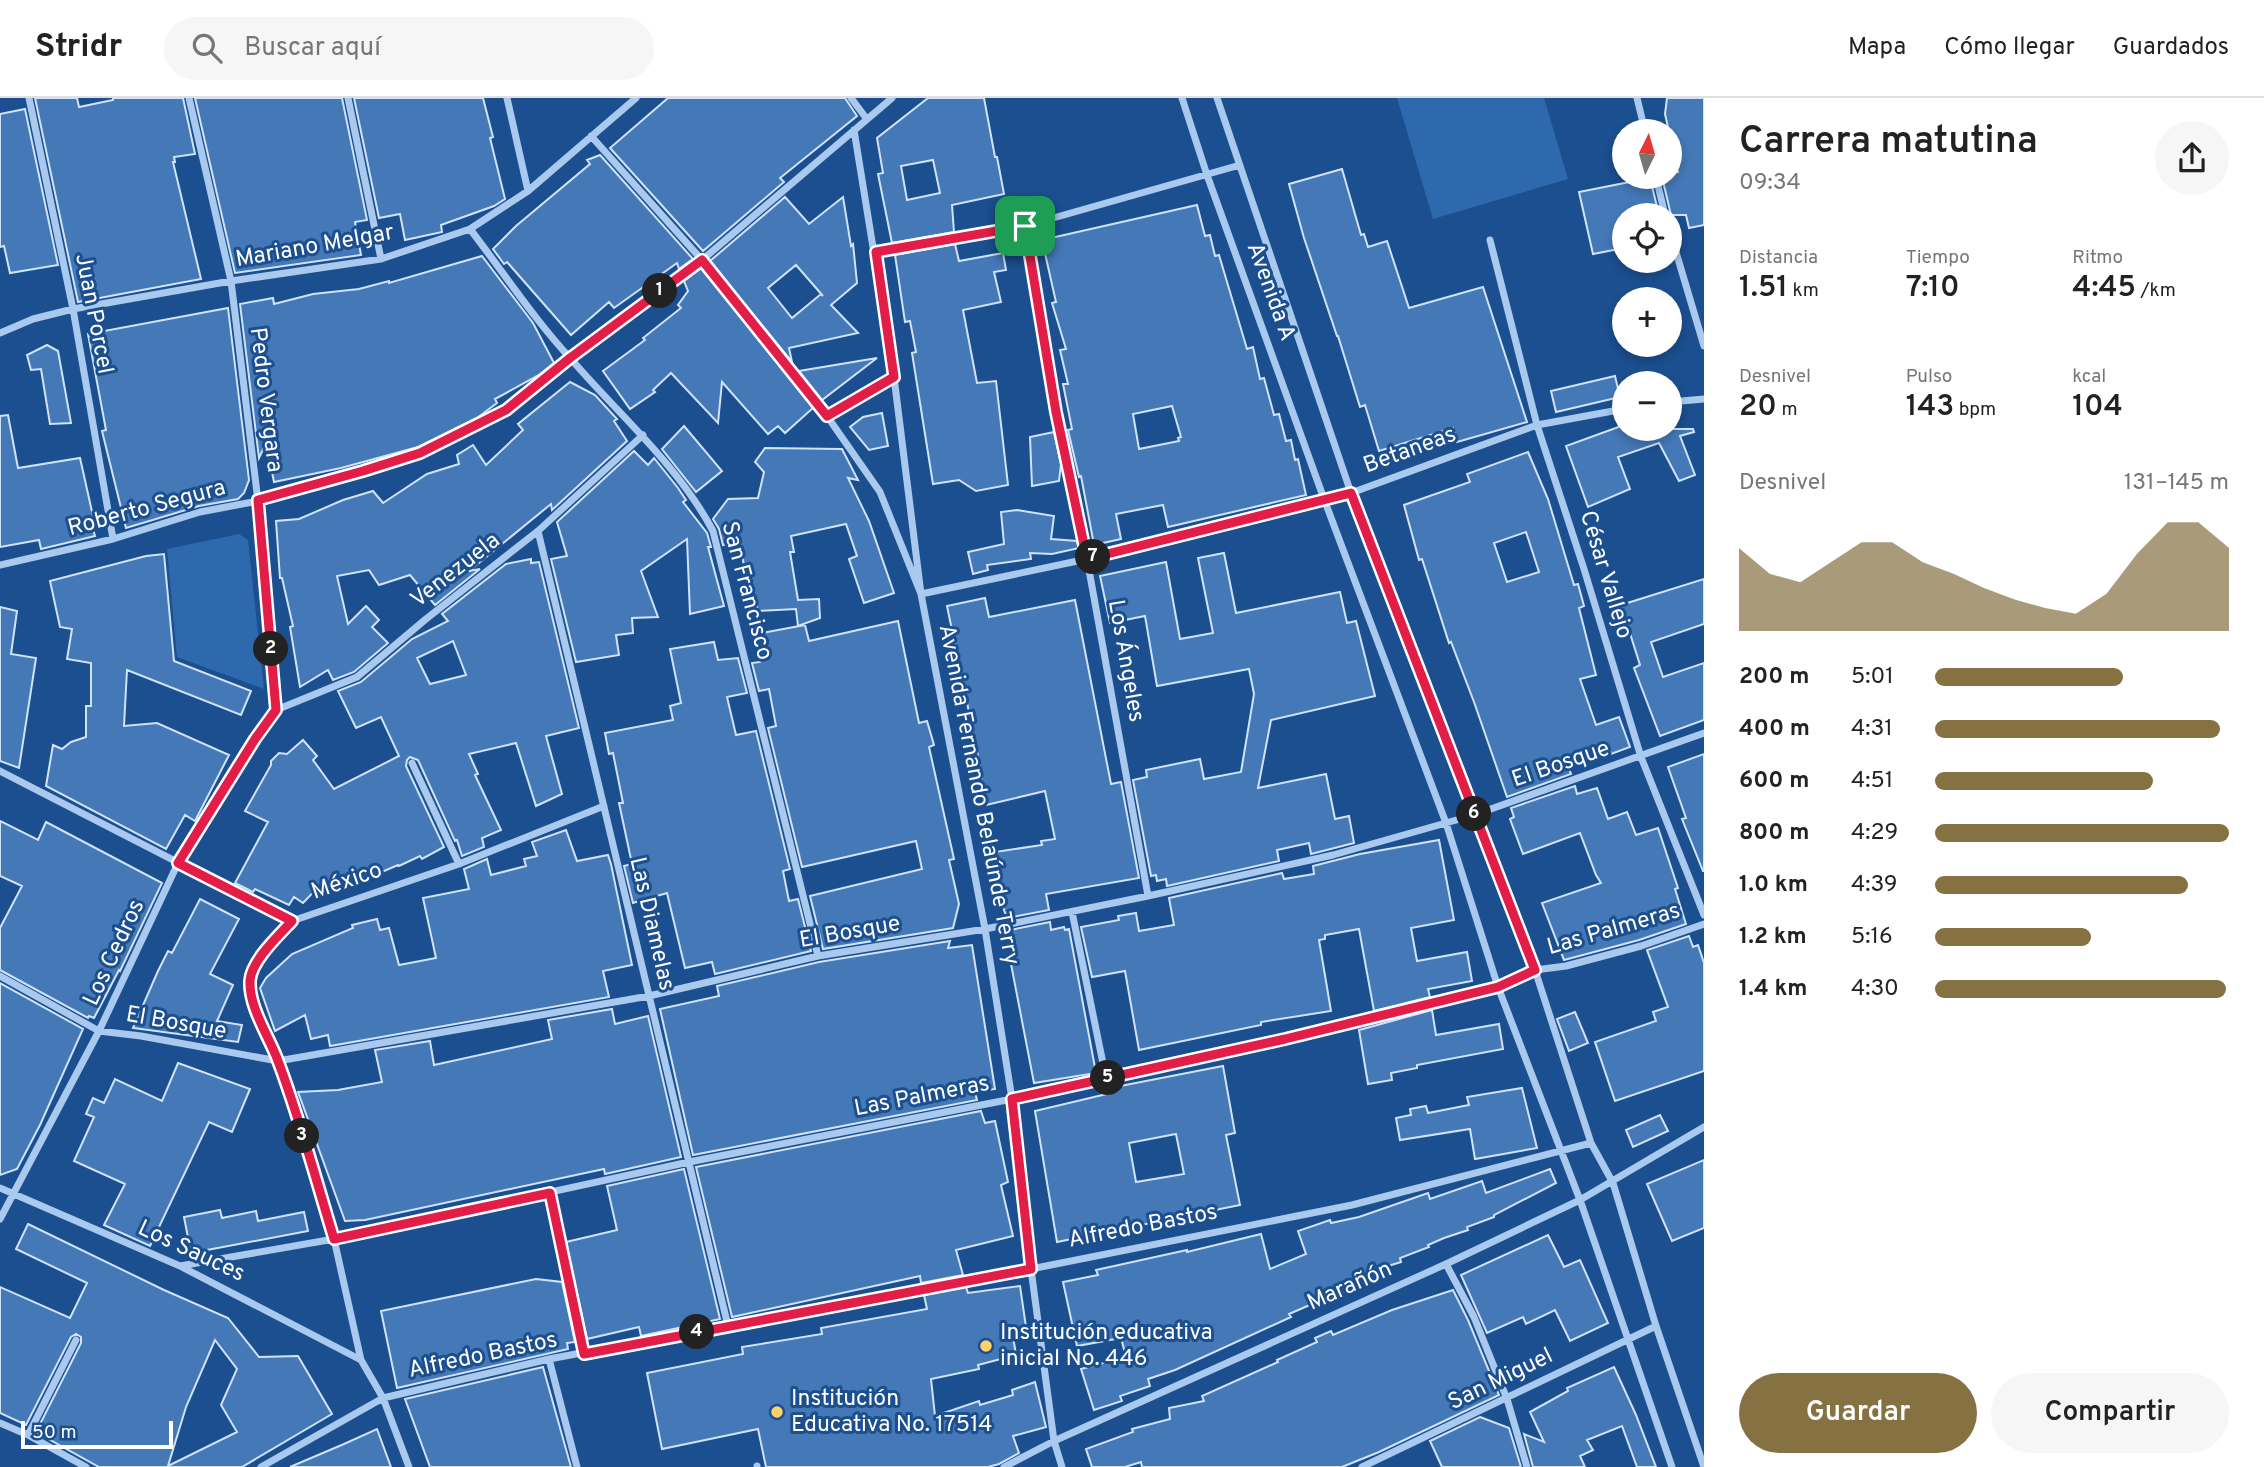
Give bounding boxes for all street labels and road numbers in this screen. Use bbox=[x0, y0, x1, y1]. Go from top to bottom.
street label: Mariano Melgar bbox=[234, 219, 396, 275]
street label: Avenida A bbox=[1239, 239, 1301, 345]
street label: Juan Porcel bbox=[67, 251, 119, 377]
street label: Pedro Vergara bbox=[242, 326, 288, 474]
street label: Betaneas bbox=[1360, 421, 1460, 481]
street label: Roberto Segura bbox=[65, 474, 229, 544]
street label: César Vallejo bbox=[1572, 507, 1638, 643]
street label: San Francisco bbox=[714, 519, 778, 663]
street label: Venezuela bbox=[405, 527, 507, 615]
street label: Los Ángeles bbox=[1100, 597, 1151, 724]
street label: Avenida Fernando Belaúnde Terry bbox=[931, 622, 1025, 968]
street label: El Bosque bbox=[1508, 735, 1614, 795]
street label: Las Diamelas bbox=[622, 854, 680, 994]
street label: México bbox=[308, 856, 386, 908]
street label: Los Cedros bbox=[78, 895, 152, 1011]
street label: Las Palmeras bbox=[1544, 897, 1684, 963]
street label: El Bosque bbox=[797, 910, 903, 956]
street label: El Bosque bbox=[123, 1001, 229, 1047]
street label: Las Palmeras bbox=[852, 1070, 992, 1124]
street label: Alfredo Bastos bbox=[1066, 1198, 1220, 1256]
street label: Los Sauces bbox=[133, 1215, 249, 1289]
street label: Marañón bbox=[1303, 1255, 1397, 1319]
street label: Alfredo Bastos bbox=[406, 1326, 560, 1386]
street label: San Miguel bbox=[1444, 1342, 1558, 1418]

